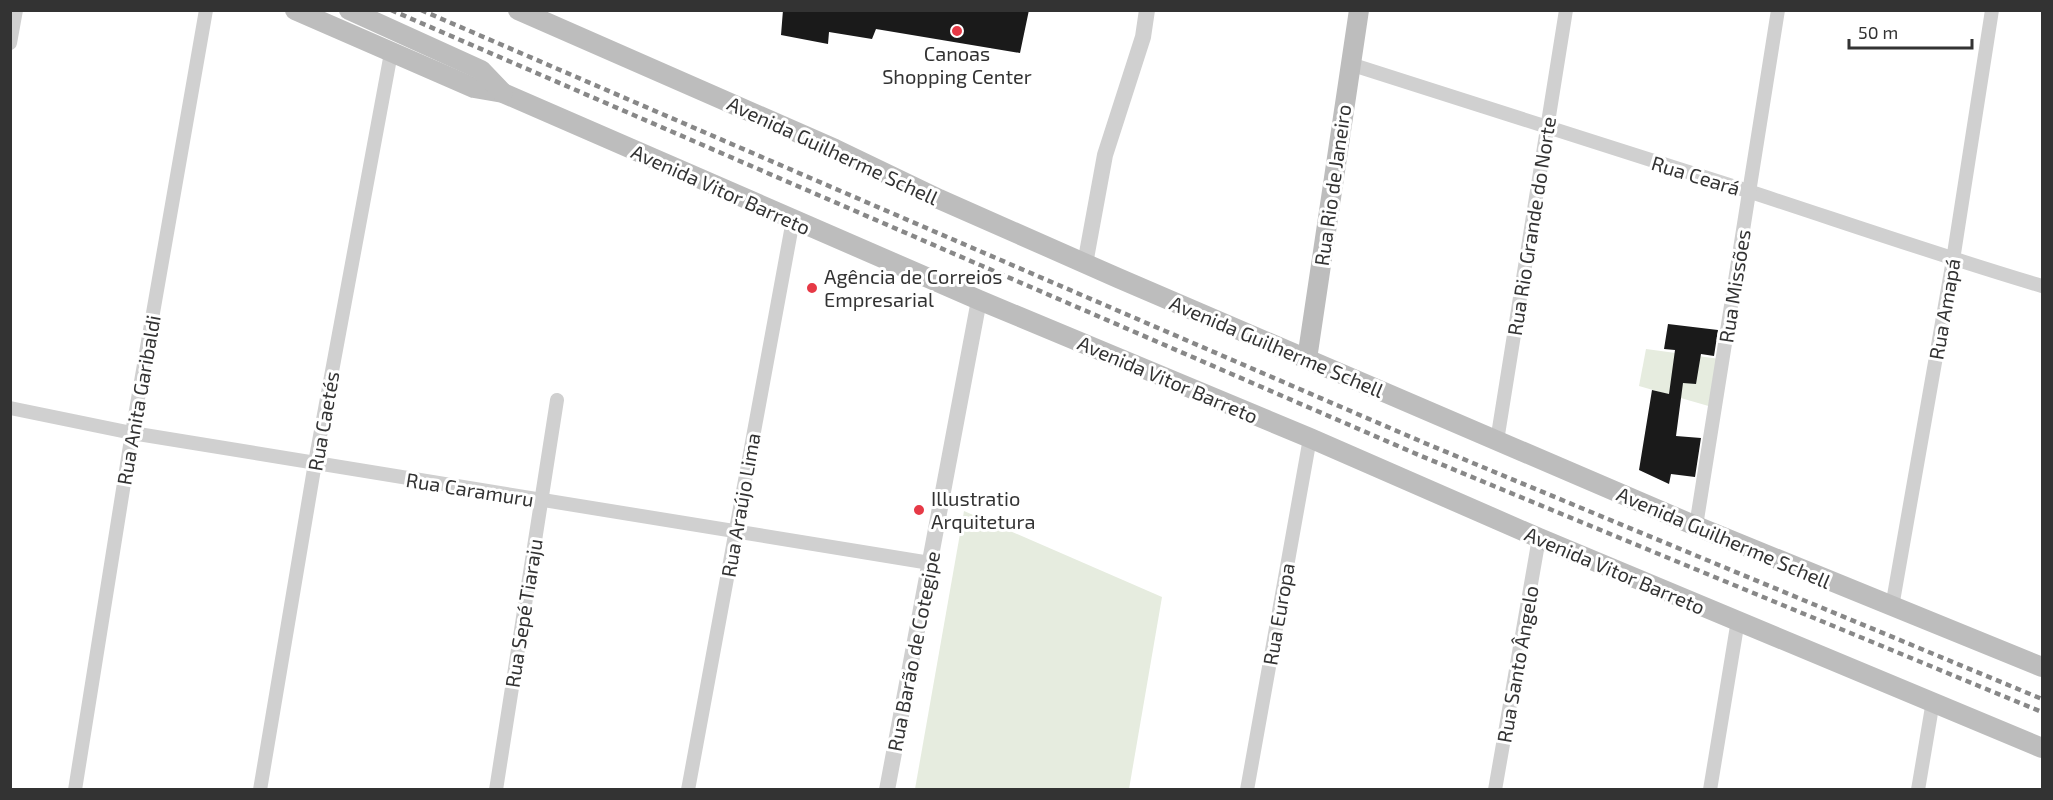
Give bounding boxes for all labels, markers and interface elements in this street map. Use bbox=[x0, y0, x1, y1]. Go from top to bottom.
scale bar bbox=[1849, 12, 1972, 50]
text: 50 m bbox=[1858, 21, 1898, 43]
marker: Canoas Shopping Center bbox=[950, 24, 964, 38]
place label: Canoas Shopping Center bbox=[882, 41, 1032, 88]
street label: Avenida Guilherme Schell bbox=[724, 91, 942, 209]
street label: Rua Rio de Janeiro bbox=[1309, 103, 1355, 267]
street label: Rua Rio Grande do Norte bbox=[1502, 115, 1560, 337]
street label: Avenida Vitor Barreto bbox=[628, 139, 814, 239]
street label: Rua Ceará bbox=[1649, 150, 1743, 200]
street label: Rua Missões bbox=[1713, 228, 1755, 344]
street label: Rua Amapá bbox=[1923, 257, 1965, 361]
place label: Agência de Correios Empresarial bbox=[824, 264, 1002, 311]
marker: Agência de Correios Empresarial bbox=[805, 281, 819, 295]
street label: Avenida Guilherme Schell bbox=[1166, 290, 1388, 402]
street label: Rua Anita Garibaldi bbox=[111, 313, 165, 487]
street label: Avenida Vitor Barreto bbox=[1074, 330, 1262, 428]
street label: Rua Caetés bbox=[302, 369, 344, 473]
street label: Rua Araújo Lima bbox=[715, 431, 765, 579]
street label: Rua Caramuru bbox=[404, 467, 536, 511]
street label: Avenida Guilherme Schell bbox=[1613, 481, 1835, 593]
place label: Illustratio Arquitetura bbox=[931, 486, 1035, 533]
marker: Illustratio Arquitetura bbox=[912, 503, 926, 517]
street label: Avenida Vitor Barreto bbox=[1521, 521, 1709, 619]
street label: Rua Sepé Tiaraju bbox=[499, 537, 547, 689]
street label: Rua Barão de Cotegipe bbox=[882, 549, 944, 753]
street label: Rua Europa bbox=[1257, 561, 1299, 667]
street label: Rua Santo Ângelo bbox=[1491, 584, 1543, 744]

